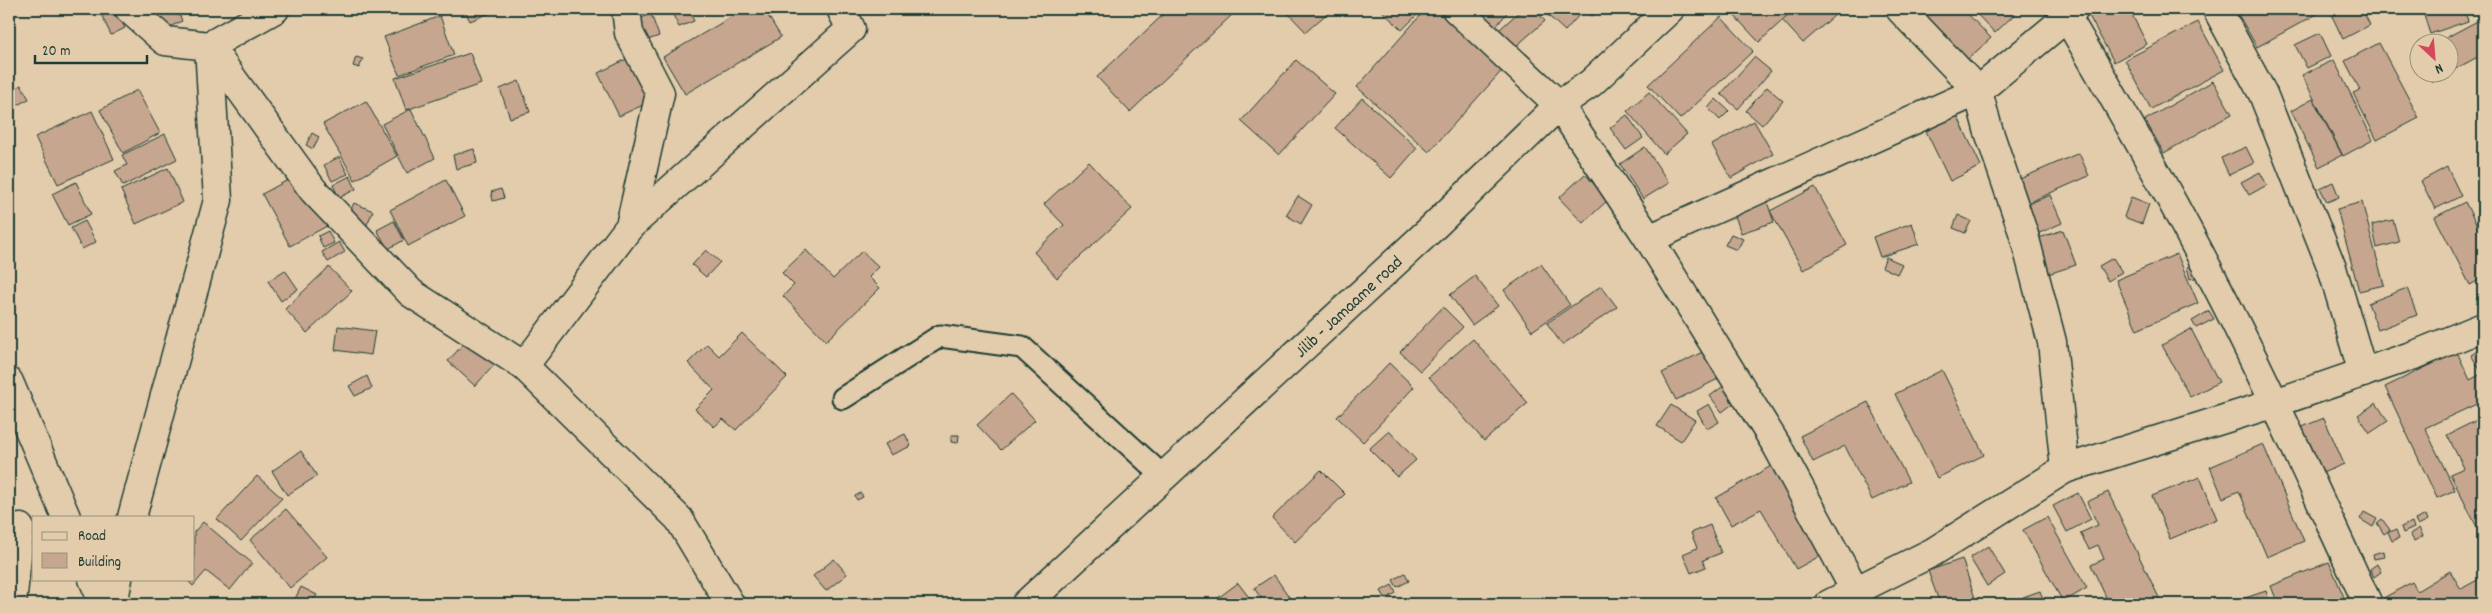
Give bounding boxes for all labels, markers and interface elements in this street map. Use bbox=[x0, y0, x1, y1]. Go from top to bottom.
scale bar bbox=[35, 32, 148, 64]
north arrow bbox=[2410, 32, 2460, 82]
text: 20 m bbox=[42, 41, 70, 63]
text: N bbox=[2431, 57, 2446, 78]
street label: Jilib - Jamaame road bbox=[1290, 251, 1409, 365]
legend bbox=[32, 516, 195, 580]
text: Road bbox=[78, 526, 106, 548]
text: Building bbox=[78, 552, 121, 574]

